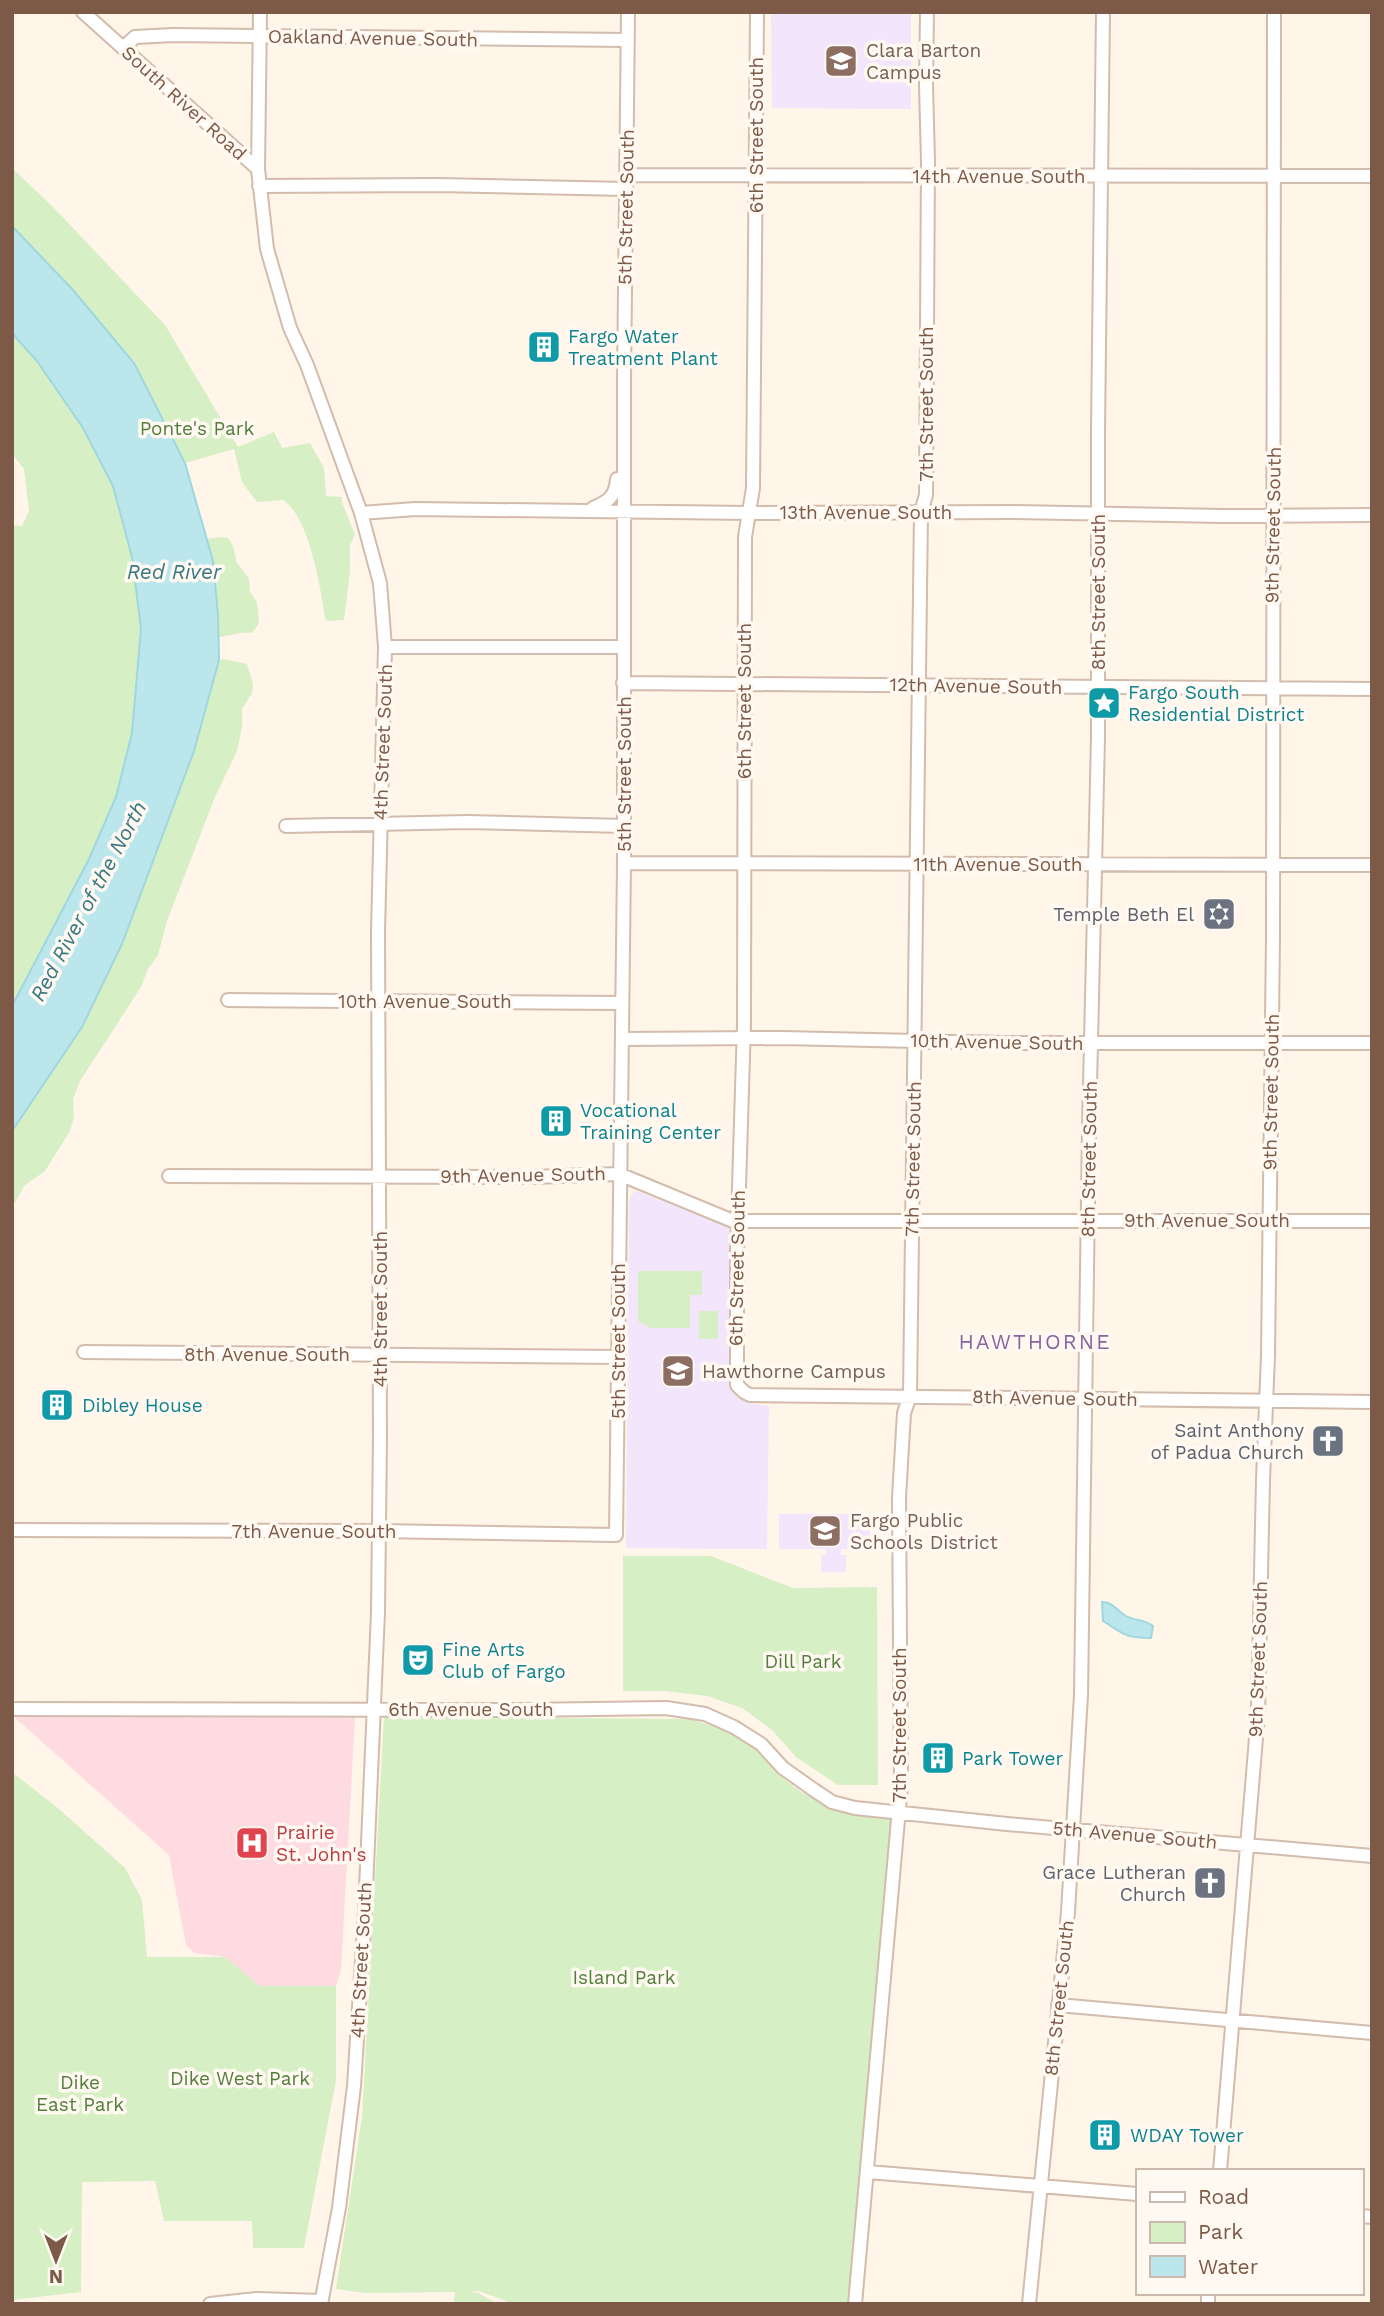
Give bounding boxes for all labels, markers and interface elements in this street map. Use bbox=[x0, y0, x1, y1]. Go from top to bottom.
street label: Oakland Avenue South bbox=[268, 25, 478, 51]
place label: Clara Barton Campus bbox=[866, 39, 981, 84]
street label: South River Road bbox=[117, 41, 251, 165]
school or university icon: Clara Barton Campus bbox=[822, 42, 860, 80]
street label: 6th Street South bbox=[745, 57, 768, 213]
street label: 5th Street South bbox=[613, 129, 639, 285]
street label: 14th Avenue South bbox=[912, 165, 1086, 188]
place label: Fargo Water Treatment Plant bbox=[568, 325, 718, 370]
street label: 7th Street South bbox=[915, 326, 938, 482]
building icon: Fargo Water Treatment Plant bbox=[525, 328, 563, 366]
park label: Ponte's Park bbox=[140, 417, 255, 440]
street label: 9th Street South bbox=[1260, 446, 1286, 604]
street label: 13th Avenue South bbox=[780, 501, 952, 524]
street label: 8th Street South bbox=[1087, 514, 1110, 670]
water label: Red River bbox=[127, 559, 222, 584]
street label: 6th Street South bbox=[733, 623, 756, 779]
street label: 4th Street South bbox=[369, 663, 397, 821]
street label: 12th Avenue South bbox=[889, 673, 1063, 699]
place label: Fargo South Residential District bbox=[1128, 681, 1304, 726]
place icon: Fargo South Residential District bbox=[1085, 684, 1123, 722]
street label: 5th Street South bbox=[613, 696, 636, 852]
water label: Red River of the North bbox=[25, 797, 151, 1005]
street label: 11th Avenue South bbox=[914, 853, 1082, 876]
synagogue icon: Temple Beth El bbox=[1200, 895, 1238, 933]
place label: Temple Beth El bbox=[1053, 903, 1194, 926]
street label: 10th Avenue South bbox=[338, 990, 512, 1013]
street label: 9th Street South bbox=[1258, 1013, 1284, 1171]
street label: 10th Avenue South bbox=[910, 1029, 1084, 1055]
street label: 7th Street South bbox=[900, 1081, 926, 1237]
street label: 8th Street South bbox=[1076, 1081, 1102, 1237]
place label: Vocational Training Center bbox=[580, 1099, 721, 1144]
building icon: Vocational Training Center bbox=[537, 1102, 575, 1140]
street label: 9th Avenue South bbox=[440, 1162, 606, 1188]
street label: 6th Street South bbox=[724, 1190, 750, 1346]
street label: 9th Avenue South bbox=[1124, 1209, 1290, 1232]
street label: 4th Street South bbox=[369, 1231, 392, 1387]
street label: 5th Street South bbox=[607, 1263, 630, 1419]
district label: HAWTHORNE bbox=[958, 1329, 1112, 1354]
street label: 8th Avenue South bbox=[184, 1343, 350, 1366]
school or university icon: Hawthorne Campus bbox=[659, 1352, 697, 1390]
place label: Hawthorne Campus bbox=[702, 1360, 886, 1383]
street label: 8th Avenue South bbox=[972, 1385, 1138, 1411]
building icon: Dibley House bbox=[38, 1386, 76, 1424]
place label: Dibley House bbox=[82, 1394, 203, 1417]
place label: Saint Anthony of Padua Church bbox=[1150, 1419, 1304, 1464]
church icon: Saint Anthony of Padua Church bbox=[1309, 1422, 1347, 1460]
place label: Fargo Public Schools District bbox=[850, 1509, 998, 1554]
school or university icon: Fargo Public Schools District bbox=[806, 1512, 844, 1550]
street label: 7th Avenue South bbox=[232, 1520, 396, 1543]
street label: 9th Street South bbox=[1244, 1580, 1272, 1738]
place label: Fine Arts Club of Fargo bbox=[442, 1638, 566, 1683]
theatre icon: Fine Arts Club of Fargo bbox=[399, 1641, 437, 1679]
street label: 7th Street South bbox=[888, 1647, 911, 1803]
park label: Dill Park bbox=[765, 1650, 842, 1673]
street label: 6th Avenue South bbox=[388, 1698, 554, 1721]
building icon: Park Tower bbox=[919, 1739, 957, 1777]
place label: Park Tower bbox=[962, 1747, 1063, 1770]
street label: 5th Avenue South bbox=[1052, 1816, 1218, 1854]
place label: Prairie St. John's bbox=[276, 1821, 367, 1866]
hospital icon: Prairie St. John's bbox=[233, 1824, 271, 1862]
place label: Grace Lutheran Church bbox=[1042, 1861, 1186, 1906]
church icon: Grace Lutheran Church bbox=[1191, 1864, 1229, 1902]
street label: 4th Street South bbox=[345, 1881, 377, 2039]
street label: 8th Street South bbox=[1039, 1919, 1079, 2077]
park label: Island Park bbox=[572, 1966, 676, 1989]
park label: Dike West Park bbox=[170, 2067, 310, 2090]
park label: Dike East Park bbox=[36, 2071, 124, 2116]
building icon: WDAY Tower bbox=[1086, 2116, 1124, 2154]
place label: WDAY Tower bbox=[1130, 2124, 1244, 2147]
legend bbox=[1136, 2169, 1363, 2295]
text: Road bbox=[1198, 2184, 1249, 2209]
text: Park bbox=[1198, 2219, 1243, 2244]
north arrow bbox=[21, 2225, 91, 2295]
text: Water bbox=[1198, 2254, 1259, 2279]
text: N bbox=[49, 2265, 63, 2288]

